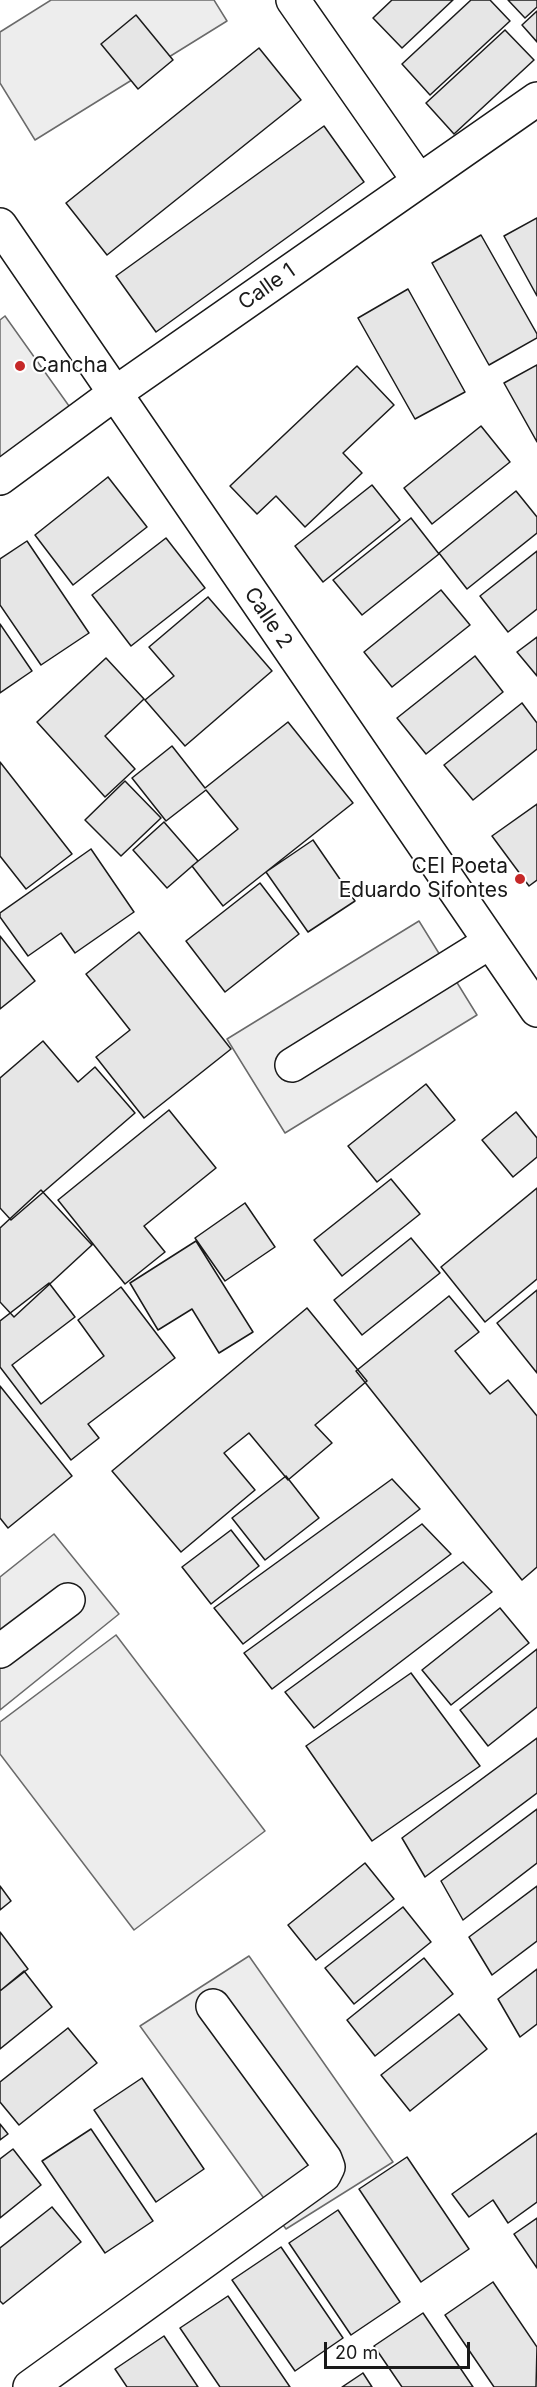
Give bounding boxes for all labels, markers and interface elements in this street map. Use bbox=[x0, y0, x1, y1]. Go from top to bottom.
street label: Calle 1 bbox=[234, 258, 300, 316]
place label: Cancha bbox=[32, 353, 108, 379]
marker: Cancha bbox=[13, 359, 27, 373]
street label: Calle 2 bbox=[238, 583, 298, 653]
place label: CEI Poeta Eduardo Sifontes bbox=[339, 854, 508, 904]
marker: CEI Poeta Eduardo Sifontes bbox=[513, 872, 527, 886]
scale bar bbox=[327, 2330, 472, 2368]
text: 20 m bbox=[335, 2342, 378, 2363]

